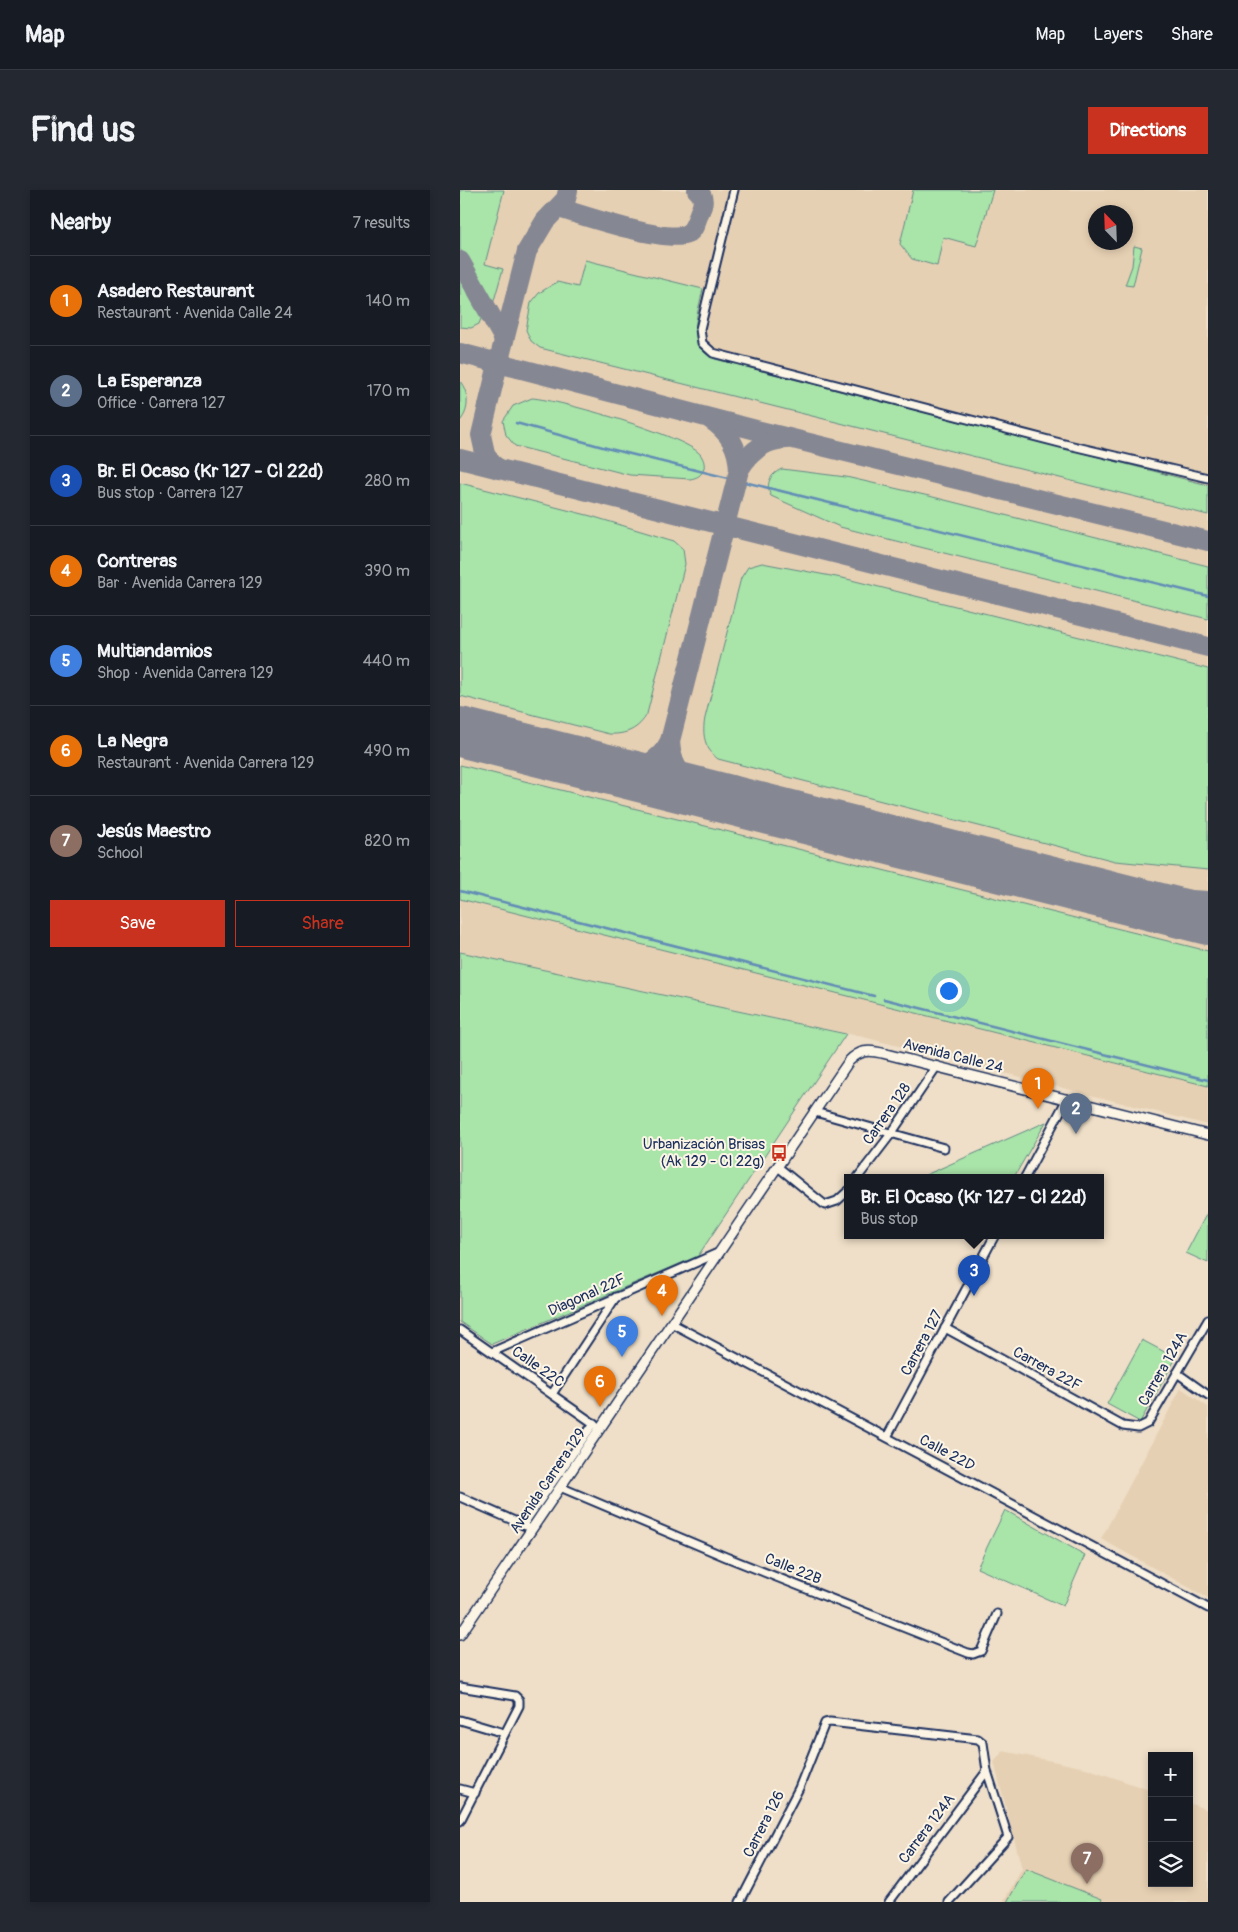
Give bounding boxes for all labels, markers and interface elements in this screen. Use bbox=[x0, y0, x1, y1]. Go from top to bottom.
text: Map bbox=[25, 20, 65, 49]
text: Map bbox=[1036, 23, 1065, 46]
text: Layers bbox=[1093, 23, 1143, 46]
text: Share bbox=[1171, 23, 1213, 46]
button: Directions bbox=[1088, 107, 1208, 154]
text: Find us bbox=[30, 108, 135, 152]
north arrow bbox=[1088, 205, 1133, 250]
text: Nearby bbox=[50, 209, 111, 236]
text: 7 results bbox=[352, 213, 410, 233]
text: Asadero Restaurant bbox=[97, 279, 254, 303]
text: 1 bbox=[63, 291, 69, 311]
text: 140 m bbox=[366, 291, 410, 311]
text: Restaurant · Avenida Calle 24 bbox=[97, 303, 292, 323]
text: La Esperanza bbox=[97, 369, 202, 393]
text: 2 bbox=[62, 381, 70, 401]
text: 170 m bbox=[367, 381, 410, 401]
text: Office · Carrera 127 bbox=[97, 393, 225, 413]
text: Br. El Ocaso (Kr 127 - Cl 22d) bbox=[97, 459, 324, 483]
text: 3 bbox=[62, 471, 70, 491]
text: 280 m bbox=[364, 471, 410, 491]
text: Bus stop · Carrera 127 bbox=[97, 483, 243, 503]
text: Contreras bbox=[97, 549, 177, 573]
text: 4 bbox=[61, 561, 71, 581]
text: 390 m bbox=[364, 561, 410, 581]
text: Bar · Avenida Carrera 129 bbox=[97, 573, 263, 593]
text: Multiandamios bbox=[97, 639, 212, 663]
text: 5 bbox=[62, 651, 70, 671]
text: 440 m bbox=[363, 651, 410, 671]
text: Shop · Avenida Carrera 129 bbox=[97, 663, 273, 683]
text: La Negra bbox=[97, 729, 168, 753]
text: 6 bbox=[61, 741, 71, 761]
text: 490 m bbox=[364, 741, 410, 761]
text: Restaurant · Avenida Carrera 129 bbox=[97, 753, 314, 773]
text: Jesús Maestro bbox=[97, 819, 211, 843]
text: 7 bbox=[62, 831, 70, 851]
text: 820 m bbox=[364, 831, 410, 851]
text: School bbox=[97, 843, 143, 863]
button: Save bbox=[50, 900, 225, 947]
button: Share bbox=[235, 900, 410, 947]
your location bbox=[936, 978, 962, 1004]
street label: Avenida Calle 24 bbox=[901, 1034, 1005, 1078]
pin: 1 bbox=[1022, 1068, 1054, 1109]
street label: Carrera 128 bbox=[859, 1079, 916, 1149]
pin: 2 bbox=[1060, 1093, 1092, 1134]
place label: Urbanización Brisas (Ak 129 - Cl 22g) bbox=[643, 1135, 765, 1171]
bus stop icon: Urbanización Brisas (Ak 129 - Cl 22g) bbox=[769, 1143, 789, 1163]
popup bbox=[844, 1174, 1104, 1239]
text: Br. El Ocaso (Kr 127 - Cl 22d) bbox=[860, 1185, 1088, 1209]
text: Bus stop bbox=[860, 1209, 918, 1229]
pin: 3 bbox=[958, 1255, 990, 1296]
street label: Diagonal 22F bbox=[545, 1270, 629, 1320]
pin: 4 bbox=[646, 1275, 678, 1316]
street label: Carrera 127 bbox=[897, 1307, 947, 1379]
pin: 5 bbox=[606, 1316, 638, 1357]
street label: Carrera 124A bbox=[1134, 1328, 1192, 1409]
street label: Calle 22C bbox=[508, 1342, 568, 1392]
street label: Carrera 22F bbox=[1009, 1342, 1085, 1396]
pin: 6 bbox=[584, 1366, 616, 1407]
street label: Avenida Carrera 129 bbox=[506, 1425, 590, 1537]
street label: Calle 22D bbox=[916, 1430, 978, 1476]
street label: Calle 22B bbox=[762, 1549, 824, 1589]
map controls bbox=[1148, 1752, 1193, 1887]
button: + bbox=[1148, 1752, 1193, 1797]
street label: Carrera 126 bbox=[739, 1787, 789, 1861]
street label: Carrera 124A bbox=[895, 1790, 960, 1868]
button: − bbox=[1148, 1797, 1193, 1842]
button: layers bbox=[1148, 1842, 1193, 1887]
pin: 7 bbox=[1071, 1843, 1103, 1884]

